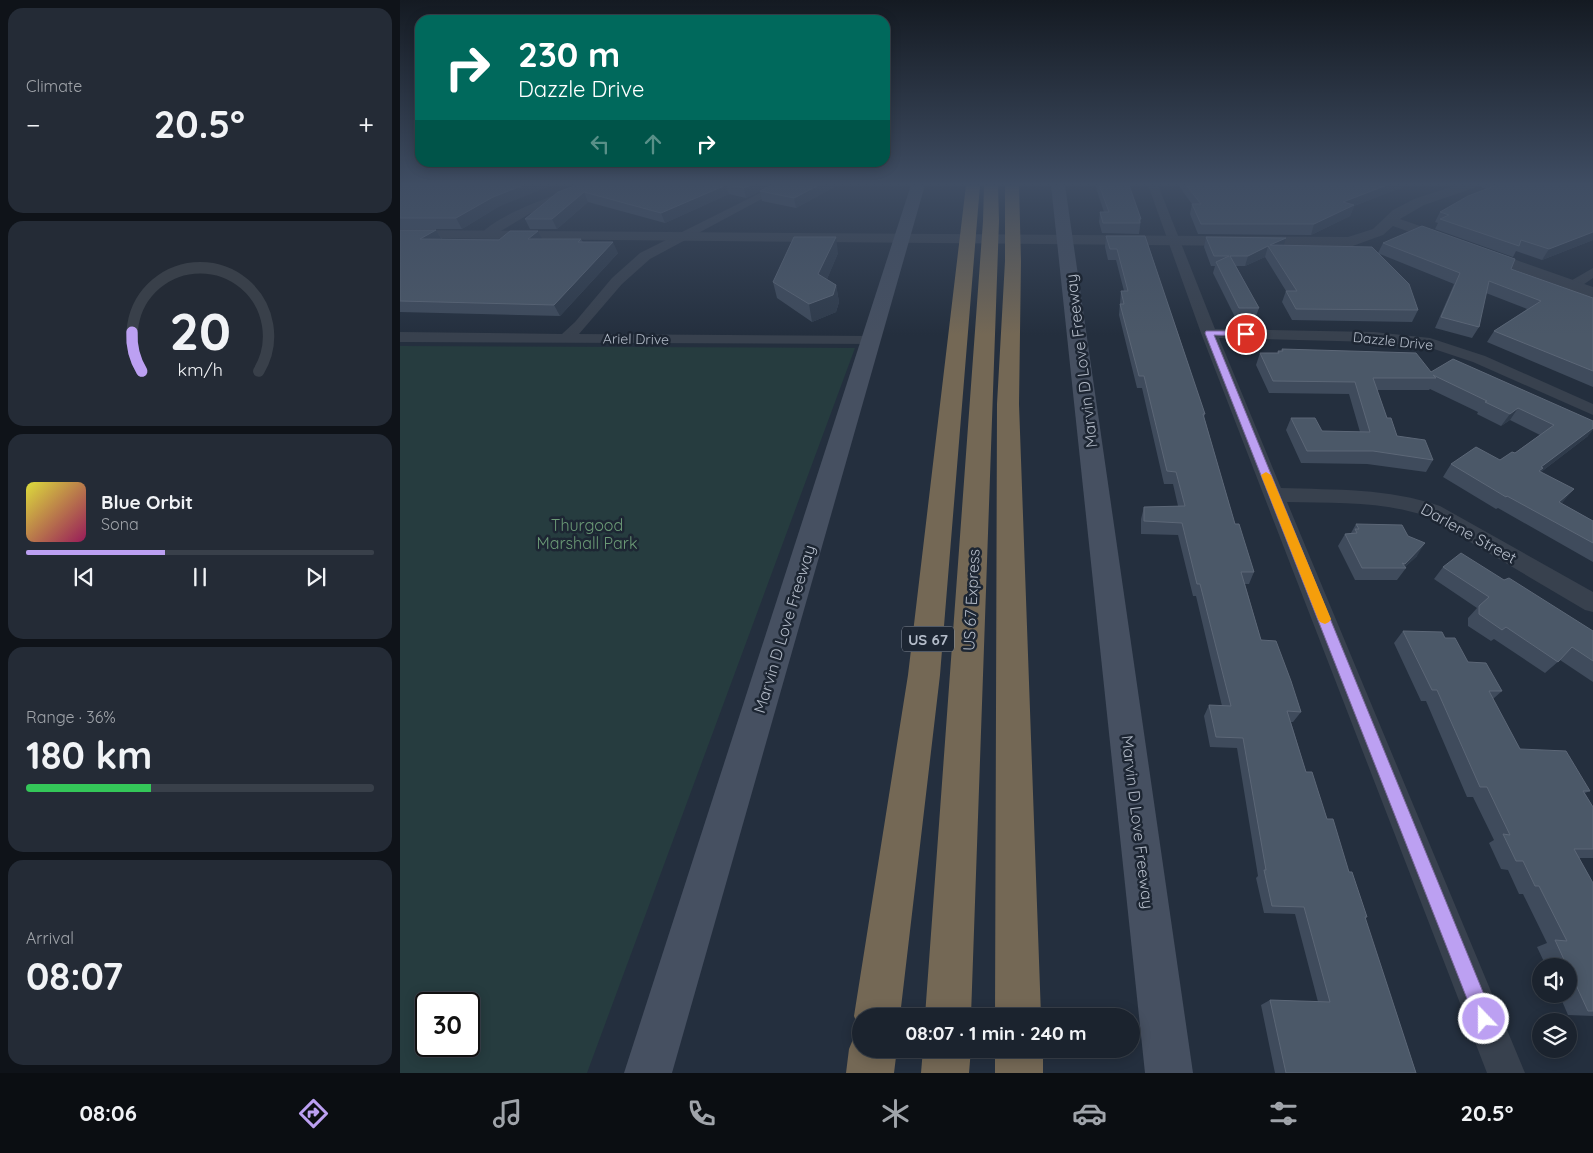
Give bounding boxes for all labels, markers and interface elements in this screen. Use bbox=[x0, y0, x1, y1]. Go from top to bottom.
text: 230 m bbox=[518, 32, 620, 76]
icon: right bbox=[435, 35, 500, 100]
text: Dazzle Drive bbox=[518, 75, 644, 103]
text: Climate bbox=[26, 76, 82, 96]
text: 20.5° bbox=[154, 100, 245, 148]
text: − bbox=[26, 107, 41, 142]
text: + bbox=[358, 107, 374, 142]
icon: left bbox=[586, 130, 614, 158]
icon: ahead bbox=[639, 130, 667, 158]
icon: right bbox=[692, 130, 720, 158]
street label: Marvin D Love Freeway bbox=[1060, 273, 1102, 449]
text: 20 bbox=[169, 298, 231, 363]
pin bbox=[1225, 313, 1267, 355]
icon: arrive bbox=[1232, 320, 1260, 348]
street label: Dazzle Drive bbox=[1352, 328, 1434, 354]
street label: Ariel Drive bbox=[603, 329, 669, 349]
text: km/h bbox=[177, 358, 223, 380]
text: Blue Orbit bbox=[101, 490, 193, 514]
street label: Darlene Street bbox=[1418, 498, 1520, 568]
text: Sona bbox=[101, 514, 139, 534]
park label: Thurgood Marshall Park bbox=[537, 515, 637, 553]
street label: Marvin D Love Freeway bbox=[749, 542, 819, 716]
street label: US 67 Express bbox=[958, 548, 984, 652]
icon: previous bbox=[70, 563, 98, 591]
icon: pause bbox=[186, 563, 214, 591]
icon: next bbox=[302, 563, 330, 591]
road number: US 67 bbox=[902, 626, 954, 652]
text: Range · 36% bbox=[26, 707, 116, 727]
text: 180 km bbox=[26, 731, 152, 779]
street label: Marvin D Love Freeway bbox=[1117, 734, 1159, 910]
text: Arrival bbox=[26, 928, 74, 948]
text: 08:07 bbox=[26, 952, 123, 1000]
map controls bbox=[1532, 958, 1577, 1058]
button: sound bbox=[1532, 958, 1577, 1003]
speed limit sign: 30 bbox=[415, 992, 480, 1057]
position arrow bbox=[1457, 992, 1509, 1044]
button: layers bbox=[1532, 1013, 1577, 1058]
text: 08:07 · 1 min · 240 m bbox=[906, 1021, 1086, 1045]
icon: directions bbox=[296, 1096, 331, 1131]
icon: music bbox=[490, 1096, 525, 1131]
icon: phone bbox=[684, 1096, 719, 1131]
icon: climate bbox=[878, 1096, 913, 1131]
icon: car bbox=[1072, 1096, 1107, 1131]
icon: filters bbox=[1266, 1096, 1301, 1131]
text: 08:06 bbox=[80, 1099, 137, 1127]
text: 20.5° bbox=[1461, 1099, 1513, 1127]

